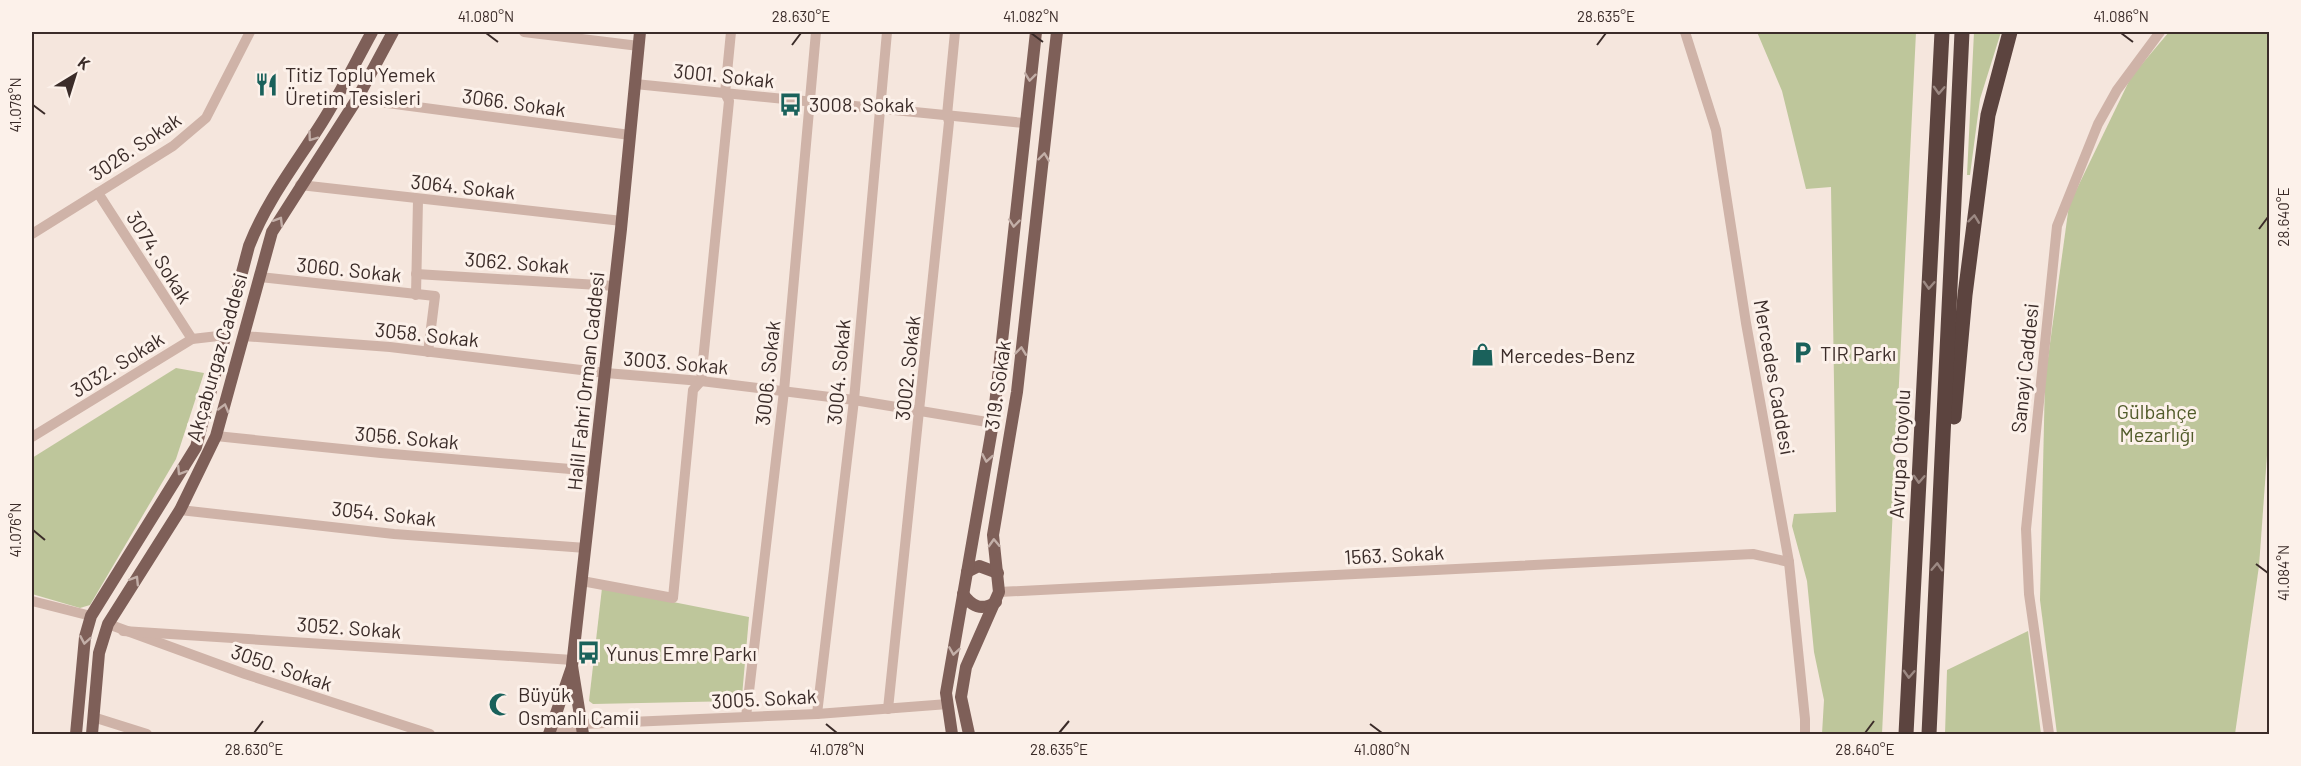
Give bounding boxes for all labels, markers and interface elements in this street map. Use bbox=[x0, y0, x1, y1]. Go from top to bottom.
text: 41.080°N bbox=[458, 7, 514, 25]
text: 28.630°E bbox=[772, 7, 830, 25]
text: 41.082°N bbox=[1003, 7, 1059, 25]
text: 28.635°E bbox=[1577, 7, 1635, 25]
text: 41.086°N bbox=[2093, 7, 2149, 25]
north arrow bbox=[45, 45, 105, 105]
text: K bbox=[75, 52, 94, 73]
street label: 3001. Sokak bbox=[672, 58, 776, 92]
place label: Titiz Toplu Yemek Üretim Tesisleri bbox=[285, 62, 436, 109]
restaurant icon: Titiz Toplu Yemek Üretim Tesisleri bbox=[254, 72, 280, 98]
one-way arrow bbox=[1024, 73, 1037, 82]
text: 41.078°N bbox=[6, 77, 24, 133]
street label: 3066. Sokak bbox=[461, 83, 567, 121]
one-way arrow bbox=[1933, 85, 1946, 94]
bus stop icon: 3008. Sokak bbox=[778, 91, 804, 117]
place label: 3008. Sokak bbox=[809, 92, 915, 116]
street label: 3026. Sokak bbox=[85, 107, 185, 185]
one-way arrow bbox=[308, 130, 319, 141]
one-way arrow bbox=[1037, 152, 1050, 162]
street label: 3064. Sokak bbox=[409, 169, 517, 203]
text: 28.640°E bbox=[2274, 187, 2292, 247]
street label: 3074. Sokak bbox=[122, 206, 198, 308]
one-way arrow bbox=[1967, 214, 1980, 223]
one-way arrow bbox=[271, 217, 283, 227]
one-way arrow bbox=[1008, 218, 1021, 227]
street label: 3062. Sokak bbox=[464, 246, 570, 278]
street label: 3060. Sokak bbox=[295, 252, 403, 286]
street label: Akçaburgaz Caddesi bbox=[180, 270, 252, 444]
street label: Halil Fahri Orman Caddesi bbox=[562, 270, 608, 492]
one-way arrow bbox=[1923, 280, 1936, 289]
street label: Mercedes Caddesi bbox=[1750, 297, 1800, 457]
street label: Sanayi Caddesi bbox=[2005, 302, 2043, 434]
street label: 3002. Sokak bbox=[890, 314, 924, 422]
street label: 3058. Sokak bbox=[374, 317, 480, 351]
street label: 3004. Sokak bbox=[821, 318, 855, 426]
street label: 3006. Sokak bbox=[750, 319, 784, 427]
street label: 3032. Sokak bbox=[66, 326, 168, 402]
street label: 319. Sokak bbox=[979, 339, 1015, 431]
parking icon: TIR Parkı bbox=[1789, 340, 1815, 366]
place label: TIR Parkı bbox=[1820, 341, 1896, 365]
shop icon: Mercedes-Benz bbox=[1469, 342, 1495, 368]
place label: Mercedes-Benz bbox=[1500, 343, 1635, 367]
street label: 3003. Sokak bbox=[622, 345, 730, 379]
one-way arrow bbox=[1015, 346, 1027, 355]
street label: Avrupa Otoyolu bbox=[1884, 389, 1914, 519]
park label: Gülbahçe Mezarlığı bbox=[2117, 399, 2197, 446]
one-way arrow bbox=[217, 403, 229, 414]
street label: 3056. Sokak bbox=[354, 420, 460, 454]
one-way arrow bbox=[981, 454, 993, 463]
one-way arrow bbox=[177, 465, 188, 476]
one-way arrow bbox=[1913, 475, 1926, 484]
street label: 3054. Sokak bbox=[330, 496, 438, 530]
text: 41.076°N bbox=[6, 503, 24, 557]
one-way arrow bbox=[987, 539, 1000, 548]
street label: 1563. Sokak bbox=[1343, 539, 1445, 569]
text: 41.084°N bbox=[2274, 545, 2292, 601]
one-way arrow bbox=[1931, 563, 1944, 572]
one-way arrow bbox=[128, 576, 139, 587]
street label: 3052. Sokak bbox=[296, 611, 402, 643]
one-way arrow bbox=[79, 635, 92, 645]
street label: 3050. Sokak bbox=[228, 638, 336, 696]
bus stop icon: Yunus Emre Parkı bbox=[575, 640, 601, 666]
place label: Yunus Emre Parkı bbox=[606, 641, 757, 665]
one-way arrow bbox=[948, 647, 960, 656]
one-way arrow bbox=[1903, 670, 1916, 679]
place label: Büyük Osmanlı Camii bbox=[518, 682, 639, 729]
street label: 3005. Sokak bbox=[711, 683, 817, 713]
mosque icon: Büyük Osmanlı Camii bbox=[487, 692, 513, 718]
text: 28.630°E bbox=[225, 740, 283, 758]
text: 41.078°N bbox=[809, 740, 865, 758]
text: 28.635°E bbox=[1030, 740, 1088, 758]
text: 41.080°N bbox=[1354, 740, 1410, 758]
text: 28.640°E bbox=[1835, 740, 1895, 758]

